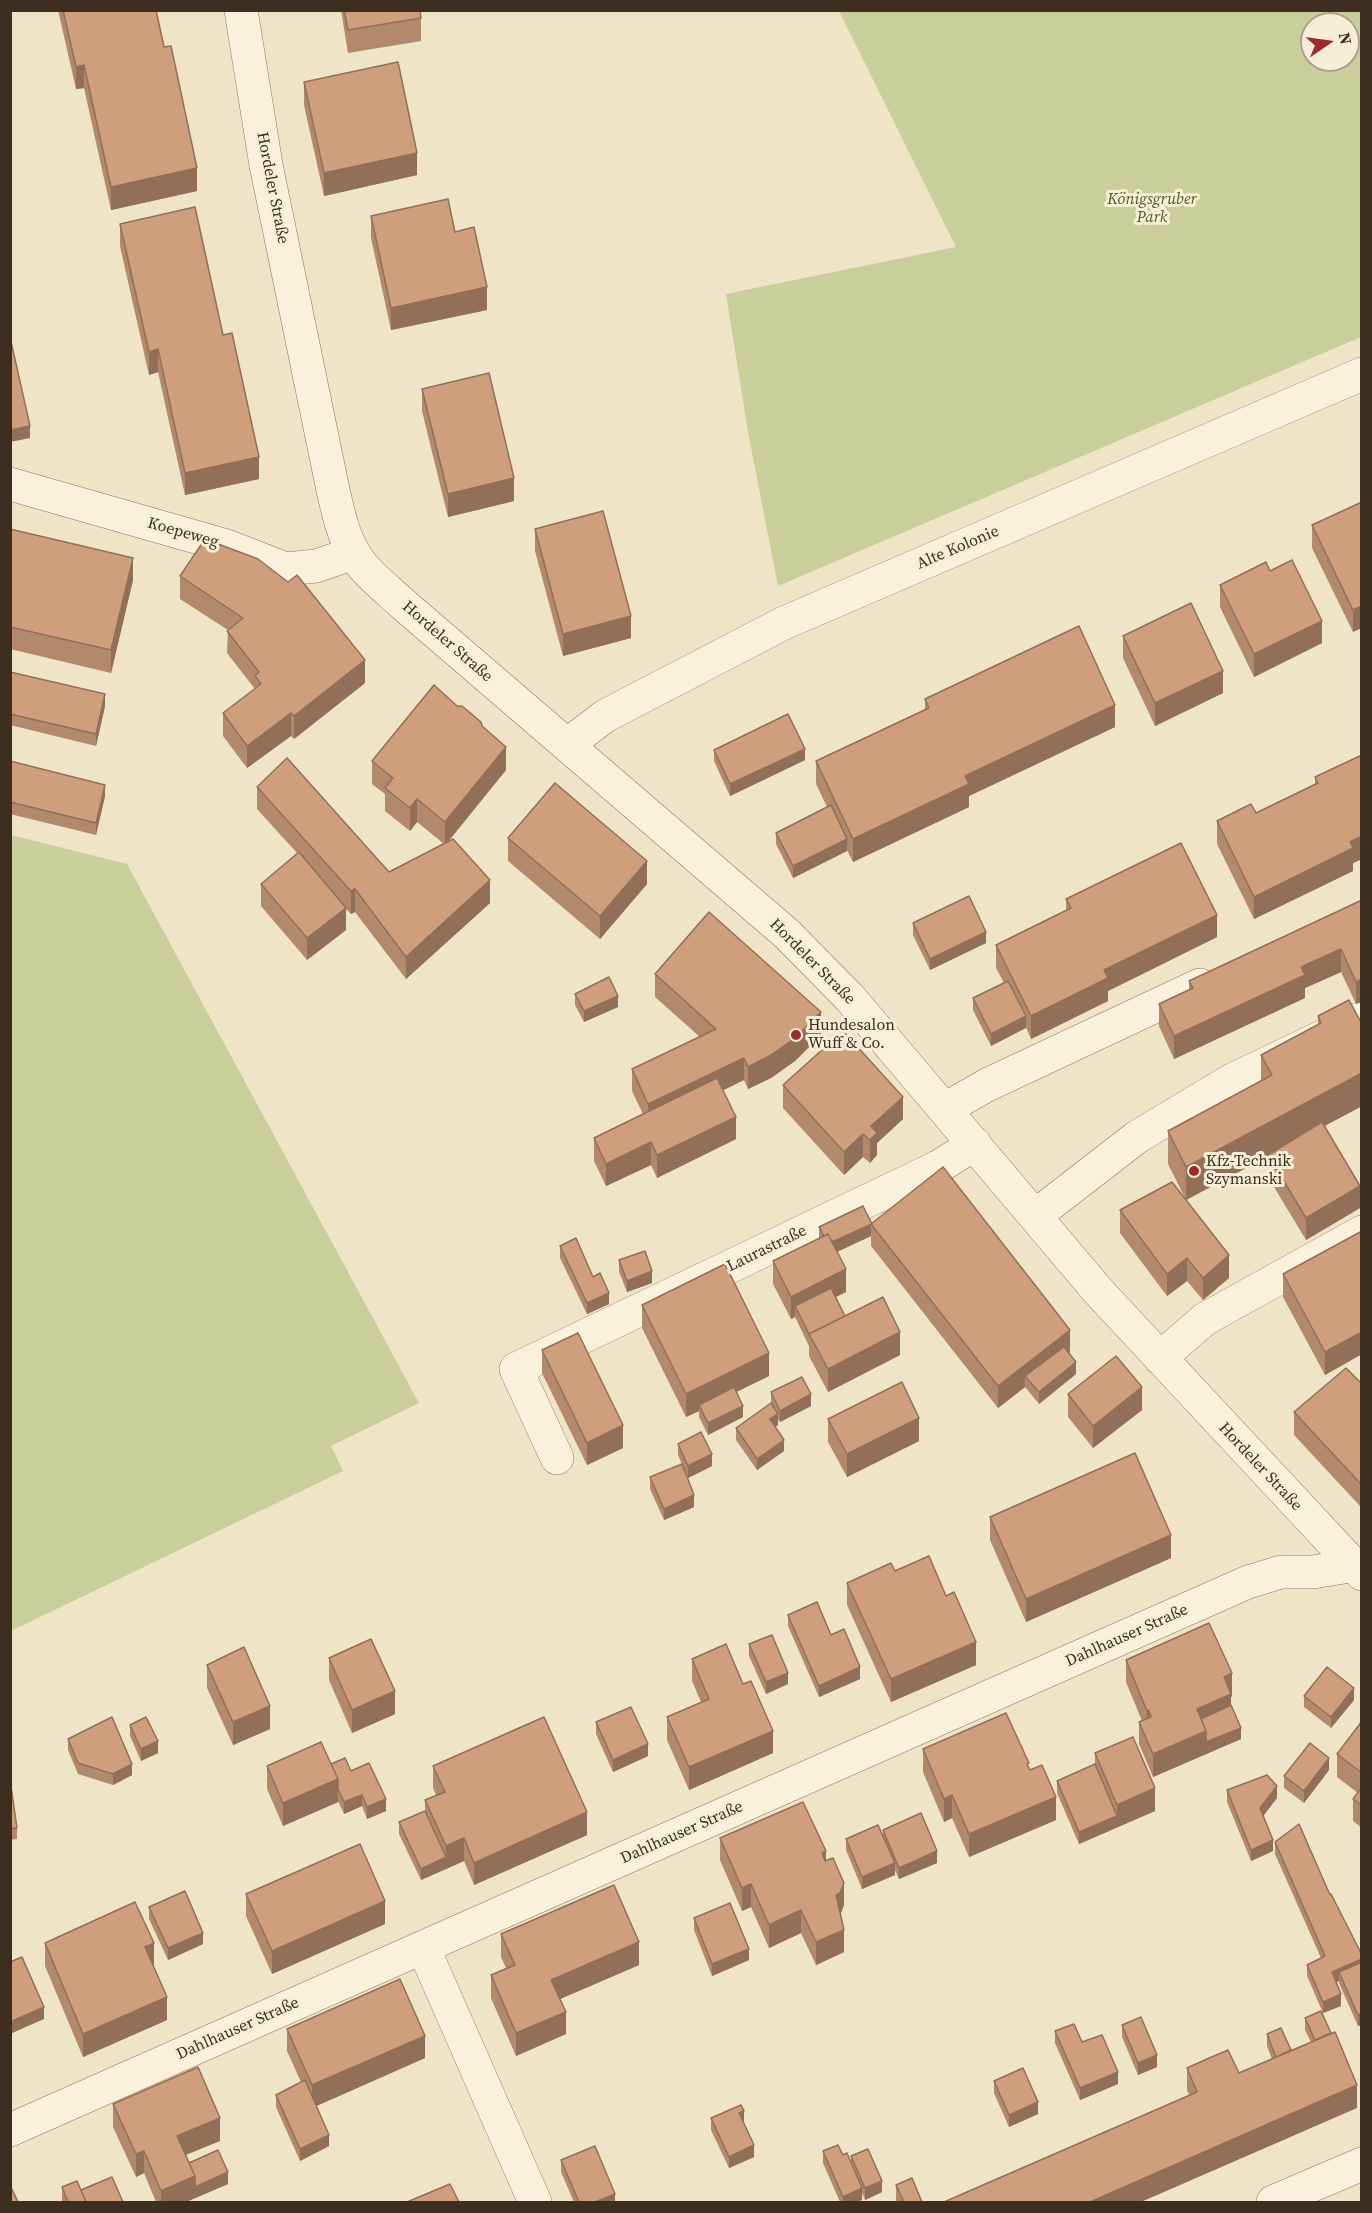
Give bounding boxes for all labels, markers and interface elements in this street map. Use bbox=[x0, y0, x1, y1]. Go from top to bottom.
north arrow bbox=[1300, 12, 1360, 72]
text: N bbox=[1334, 30, 1358, 47]
street label: Hordeler Straße bbox=[252, 130, 292, 246]
park label: Königsgruber Park bbox=[1107, 190, 1197, 228]
street label: Koepeweg bbox=[145, 514, 221, 552]
street label: Alte Kolonie bbox=[914, 522, 1002, 574]
street label: Hordeler Straße bbox=[398, 597, 496, 687]
street label: Hordeler Straße bbox=[765, 915, 859, 1009]
place label: Hundesalon Wuff & Co. bbox=[808, 1016, 895, 1054]
marker: Hundesalon Wuff & Co. bbox=[789, 1028, 803, 1042]
place label: Kfz-Technik Szymanski bbox=[1206, 1152, 1291, 1190]
marker: Kfz-Technik Szymanski bbox=[1187, 1164, 1201, 1178]
street label: Laurastraße bbox=[724, 1221, 810, 1277]
street label: Hordeler Straße bbox=[1214, 1419, 1306, 1515]
street label: Dahlhauser Straße bbox=[1063, 1600, 1191, 1672]
street label: Dahlhauser Straße bbox=[618, 1797, 746, 1869]
street label: Dahlhauser Straße bbox=[174, 1993, 302, 2065]

